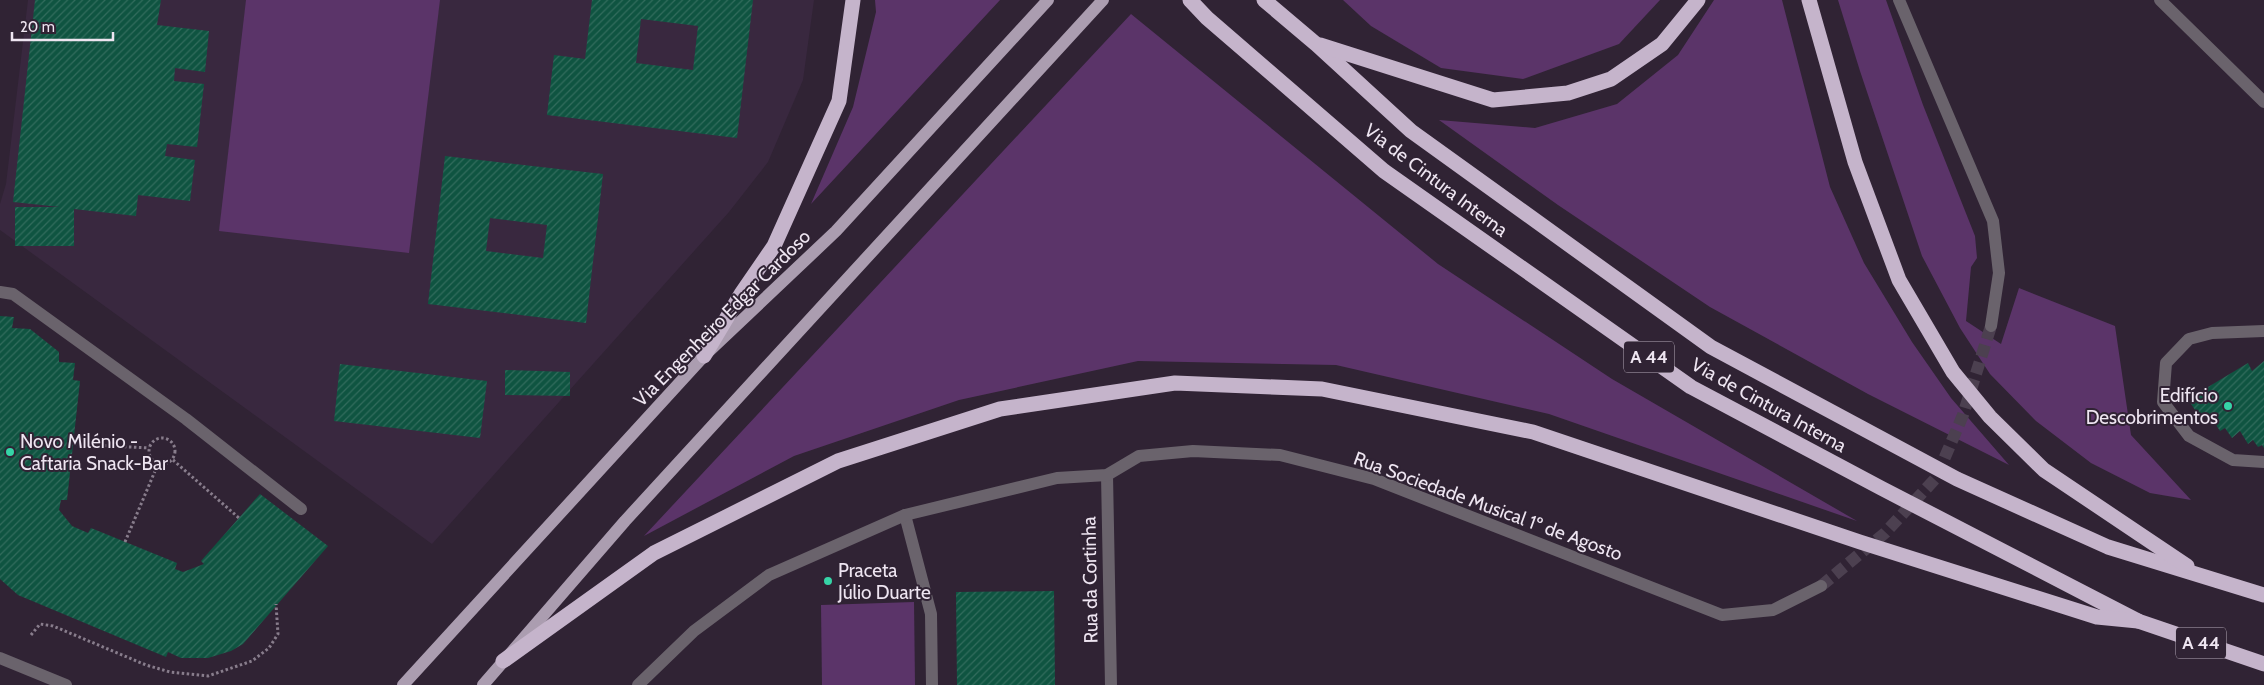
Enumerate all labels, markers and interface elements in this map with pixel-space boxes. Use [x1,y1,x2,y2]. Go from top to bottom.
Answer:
scale bar [12,10,114,42]
text: 20 m [20,18,55,36]
street label: Via de Cintura Interna [1360,119,1512,241]
street label: Via Engenheiro Edgar Cardoso [629,225,815,411]
road number: A 44 [1624,342,1674,372]
street label: Via de Cintura Interna [1687,353,1851,457]
place label: Edifício Descobrimentos [2086,384,2218,429]
marker: Edifício Descobrimentos [2222,400,2234,412]
place label: Novo Milénio - Caftaria Snack-Bar [20,430,168,475]
marker: Novo Milénio - Caftaria Snack-Bar [4,446,16,458]
street label: Rua Sociedade Musical 1º de Agosto [1350,447,1626,565]
street label: Rua da Cortinha [1077,516,1103,644]
place label: Praceta Júlio Duarte [837,559,931,604]
marker: Praceta Júlio Duarte [822,575,834,587]
road number: A 44 [2176,628,2226,658]

